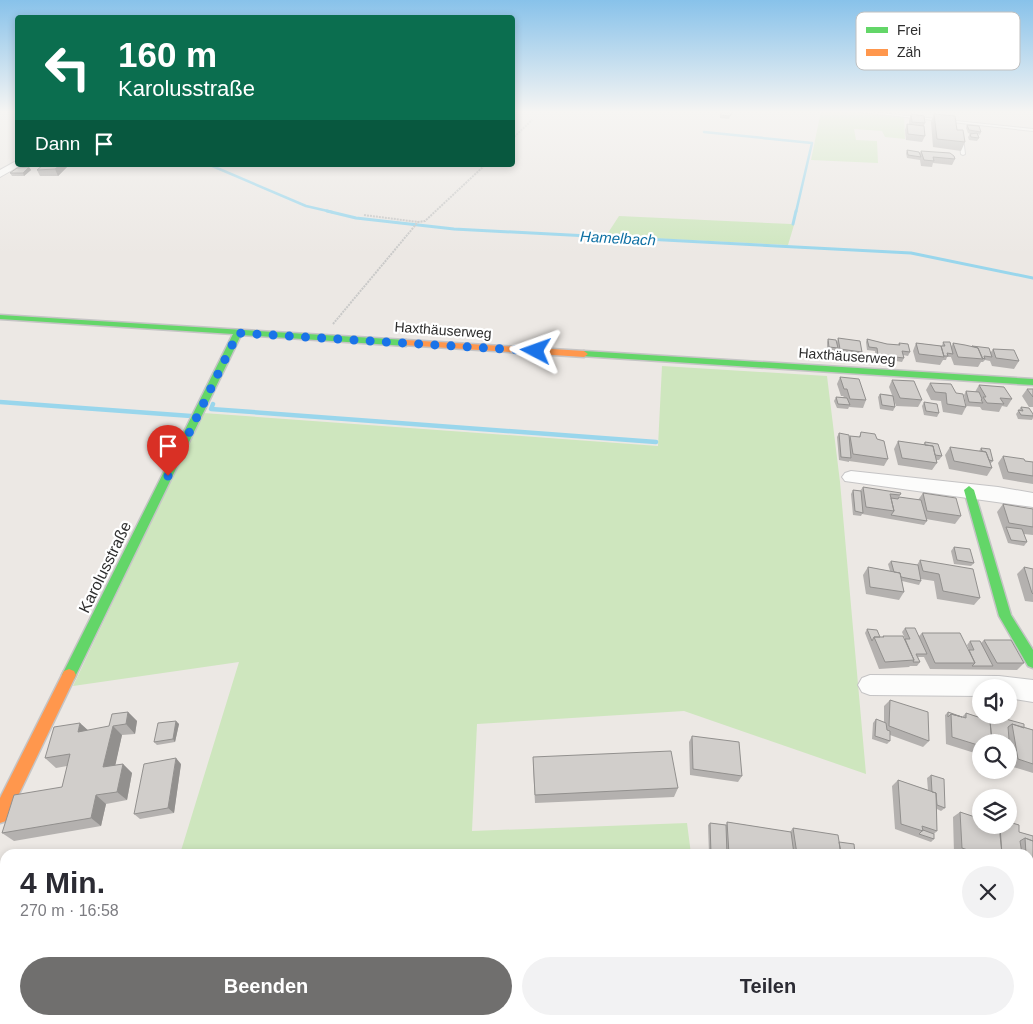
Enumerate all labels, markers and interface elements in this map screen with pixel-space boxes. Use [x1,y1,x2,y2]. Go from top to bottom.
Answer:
legend [856,12,1020,70]
text: Frei [897,22,921,38]
icon: left [35,35,100,100]
text: 160 m [118,35,217,74]
text: Zäh [897,44,921,60]
text: Karolusstraße [118,76,255,101]
icon: arrive [90,130,118,158]
text: Dann [35,133,80,154]
water label: Hamelbach [580,228,656,248]
street label: Haxthäuserweg [394,319,492,341]
position arrow [509,324,561,376]
street label: Haxthäuserweg [798,345,896,367]
pin [147,425,189,476]
icon: arrive [154,432,182,460]
street label: Karolusstraße [76,518,135,615]
map controls [972,679,1017,834]
button: sound [972,679,1017,724]
button: search [972,734,1017,779]
button: layers [972,789,1017,834]
text: 4 Min. [20,866,105,899]
button: close [962,866,1014,918]
text: 270 m · 16:58 [20,902,119,919]
button: Beenden [20,957,512,1015]
button: Teilen [522,957,1014,1015]

